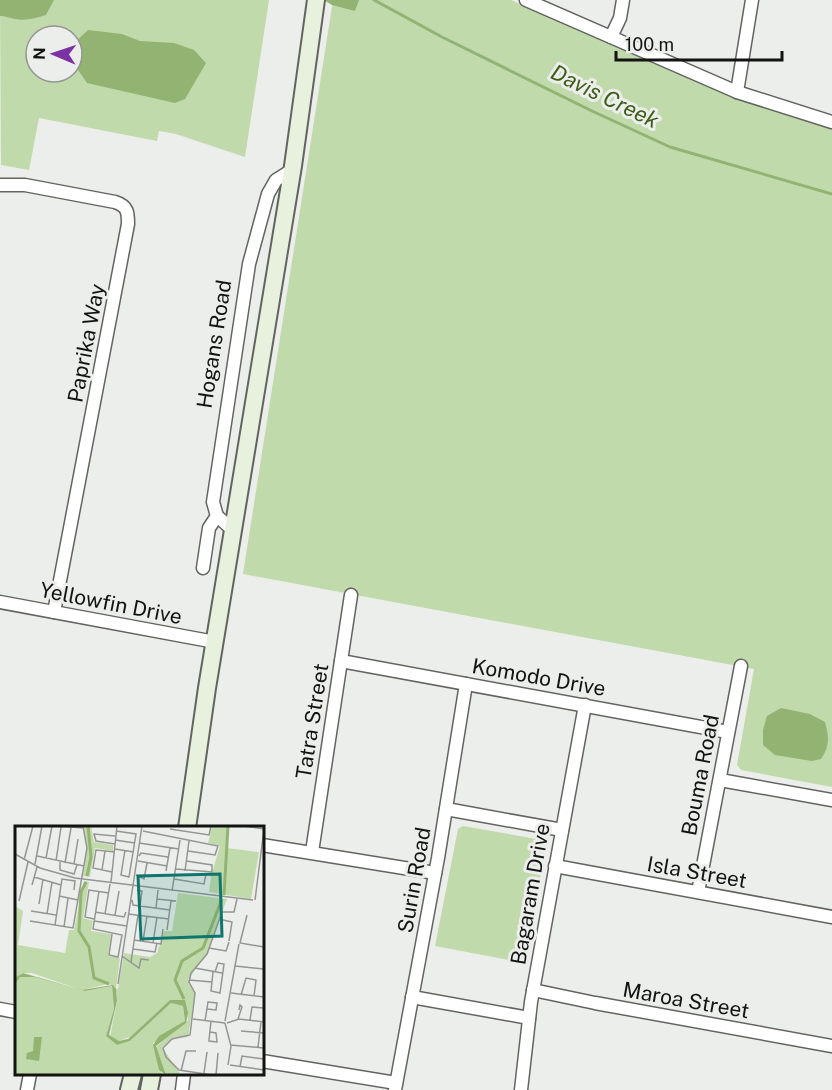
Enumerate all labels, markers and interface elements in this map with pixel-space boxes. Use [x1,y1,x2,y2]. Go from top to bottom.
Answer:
north arrow [24,24,84,84]
scale bar [616,24,782,62]
text: 100 m [625,34,674,55]
text: N [30,47,49,60]
water label: Davis Creek [547,59,663,133]
street label: Hogans Road [192,278,236,410]
street label: Paprika Way [62,282,110,404]
street label: Yellowfin Drive [38,577,184,629]
street label: Komodo Drive [470,653,608,701]
street label: Tatra Street [291,662,333,780]
street label: Bouma Road [676,712,724,838]
street label: Bagaram Drive [505,821,555,967]
street label: Surin Road [392,825,436,935]
inset map [15,826,264,1075]
street label: Isla Street [645,851,749,893]
street label: Maroa Street [621,977,751,1023]

